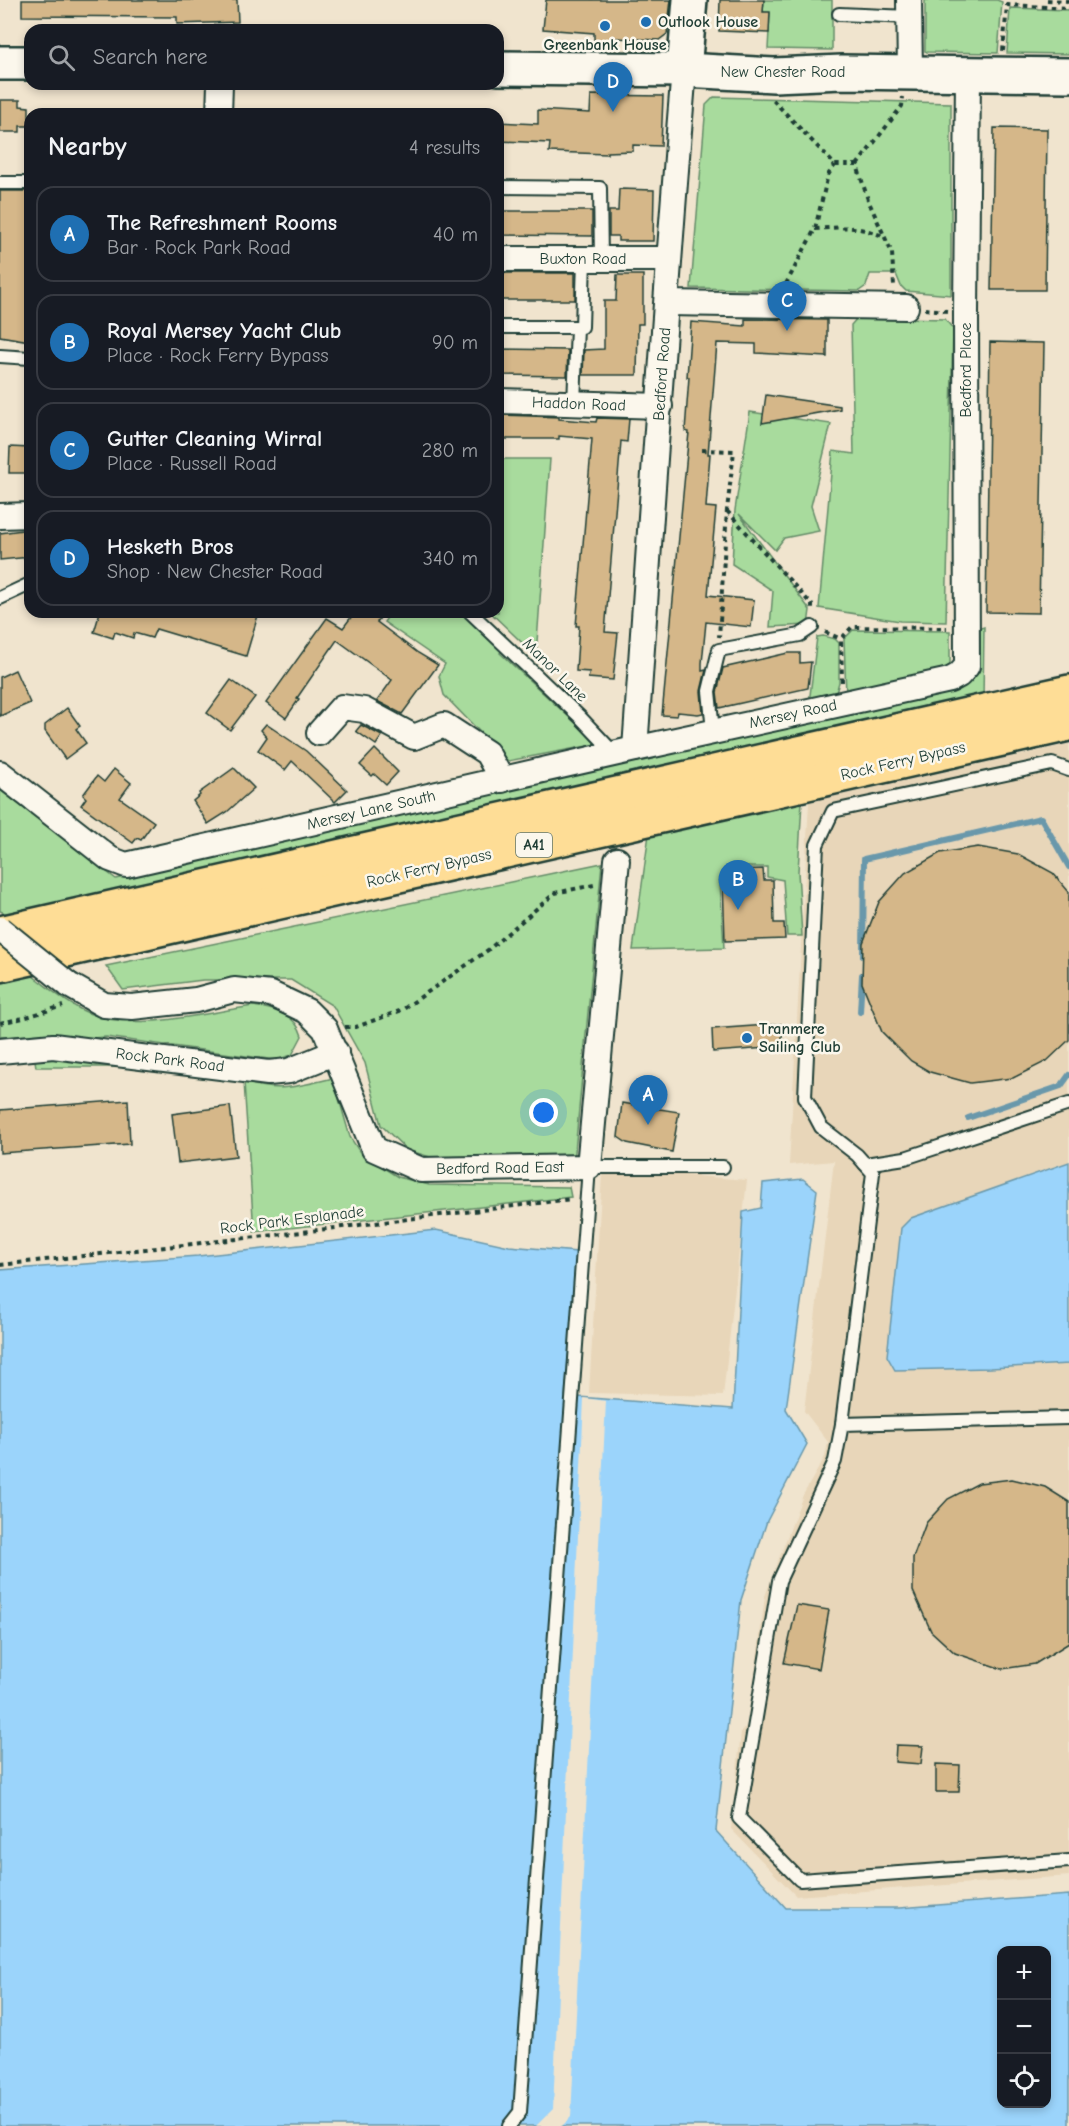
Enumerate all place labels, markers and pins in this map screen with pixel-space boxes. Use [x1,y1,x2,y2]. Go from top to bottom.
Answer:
place label: Outlook House [658,13,758,31]
marker: Outlook House [639,15,653,29]
marker: Greenbank House [598,19,612,33]
place label: Greenbank House [543,36,667,54]
pin: D [594,63,632,112]
pin: C [768,282,806,331]
pin: B [718,860,758,910]
place label: Tranmere Sailing Club [759,1020,841,1056]
marker: Tranmere Sailing Club [740,1031,754,1045]
pin: A [628,1076,668,1125]

